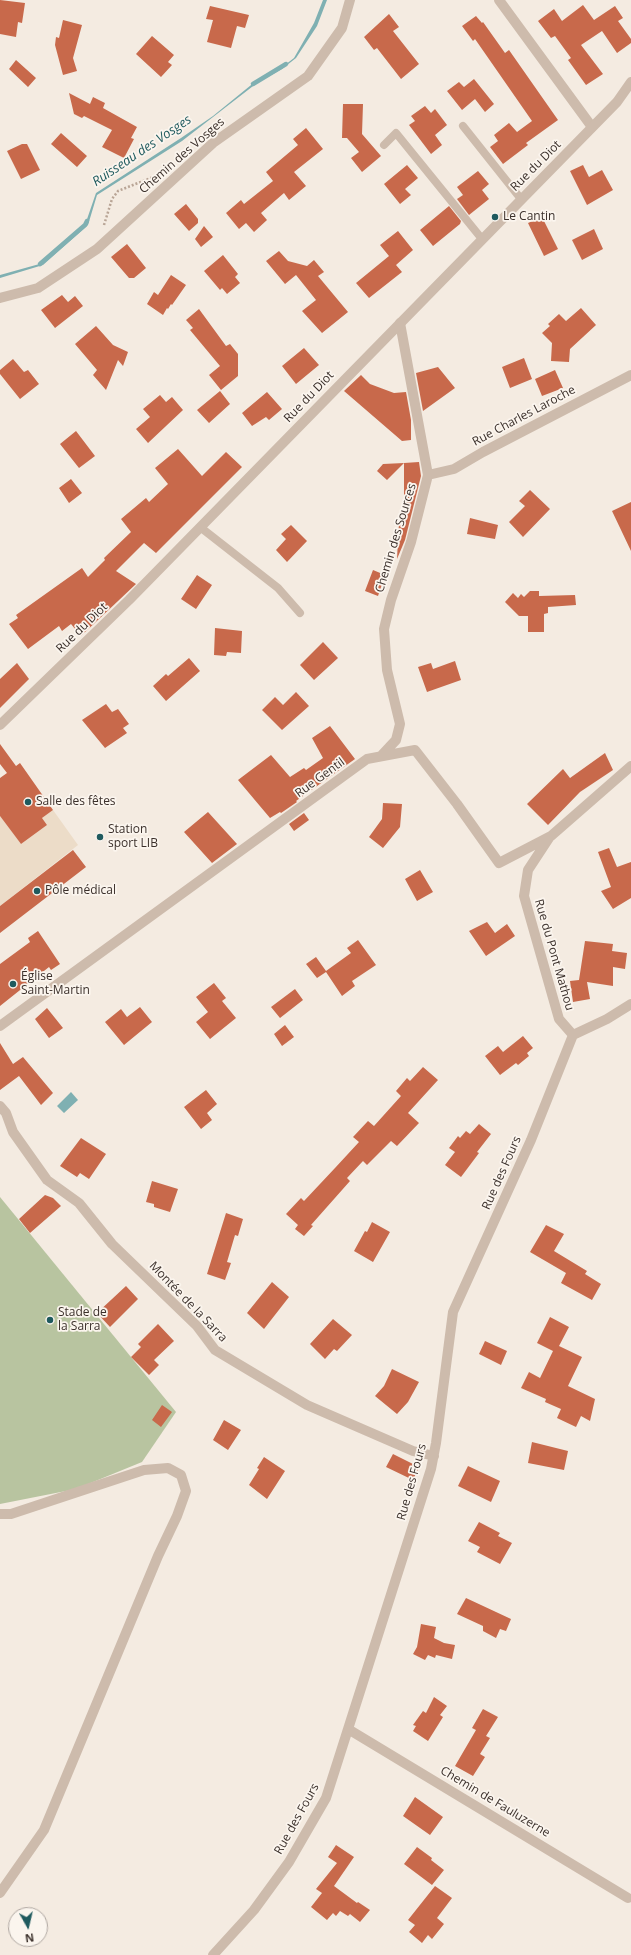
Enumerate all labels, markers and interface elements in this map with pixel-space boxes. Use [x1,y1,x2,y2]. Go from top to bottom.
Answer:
water label: Ruisseau des Vosges [90,112,194,190]
street label: Chemin des Vosges [136,115,228,197]
street label: Rue du Diot [508,138,564,194]
place label: Le Cantin [503,210,555,224]
marker: Le Cantin [490,212,500,222]
street label: Rue du Diot [281,368,337,426]
street label: Rue Charles Laroche [470,383,578,449]
street label: Chemin des Sources [373,482,419,594]
street label: Rue du Diot [53,600,111,656]
street label: Rue Gentil [292,755,348,801]
place label: Salle des fêtes [36,795,116,809]
marker: Salle des fêtes [23,797,33,807]
place label: Station sport LIB [108,823,158,851]
marker: Station sport LIB [95,832,105,842]
place label: Pôle médical [45,884,116,898]
marker: Pôle médical [32,886,42,896]
street label: Rue du Pont Mathou [531,898,577,1012]
place label: Église Saint-Martin [21,970,90,998]
marker: Église Saint-Martin [8,979,18,989]
street label: Rue des Fours [479,1134,525,1212]
street label: Montée de la Sarra [146,1259,230,1345]
place label: Stade de la Sarra [58,1306,107,1334]
marker: Stade de la Sarra [45,1315,55,1325]
street label: Rue des Fours [394,1442,430,1522]
street label: Chemin de Fauluzerne [438,1764,552,1840]
street label: Rue des Fours [272,1781,322,1857]
north arrow [8,1907,48,1947]
text: N [24,1930,35,1946]

